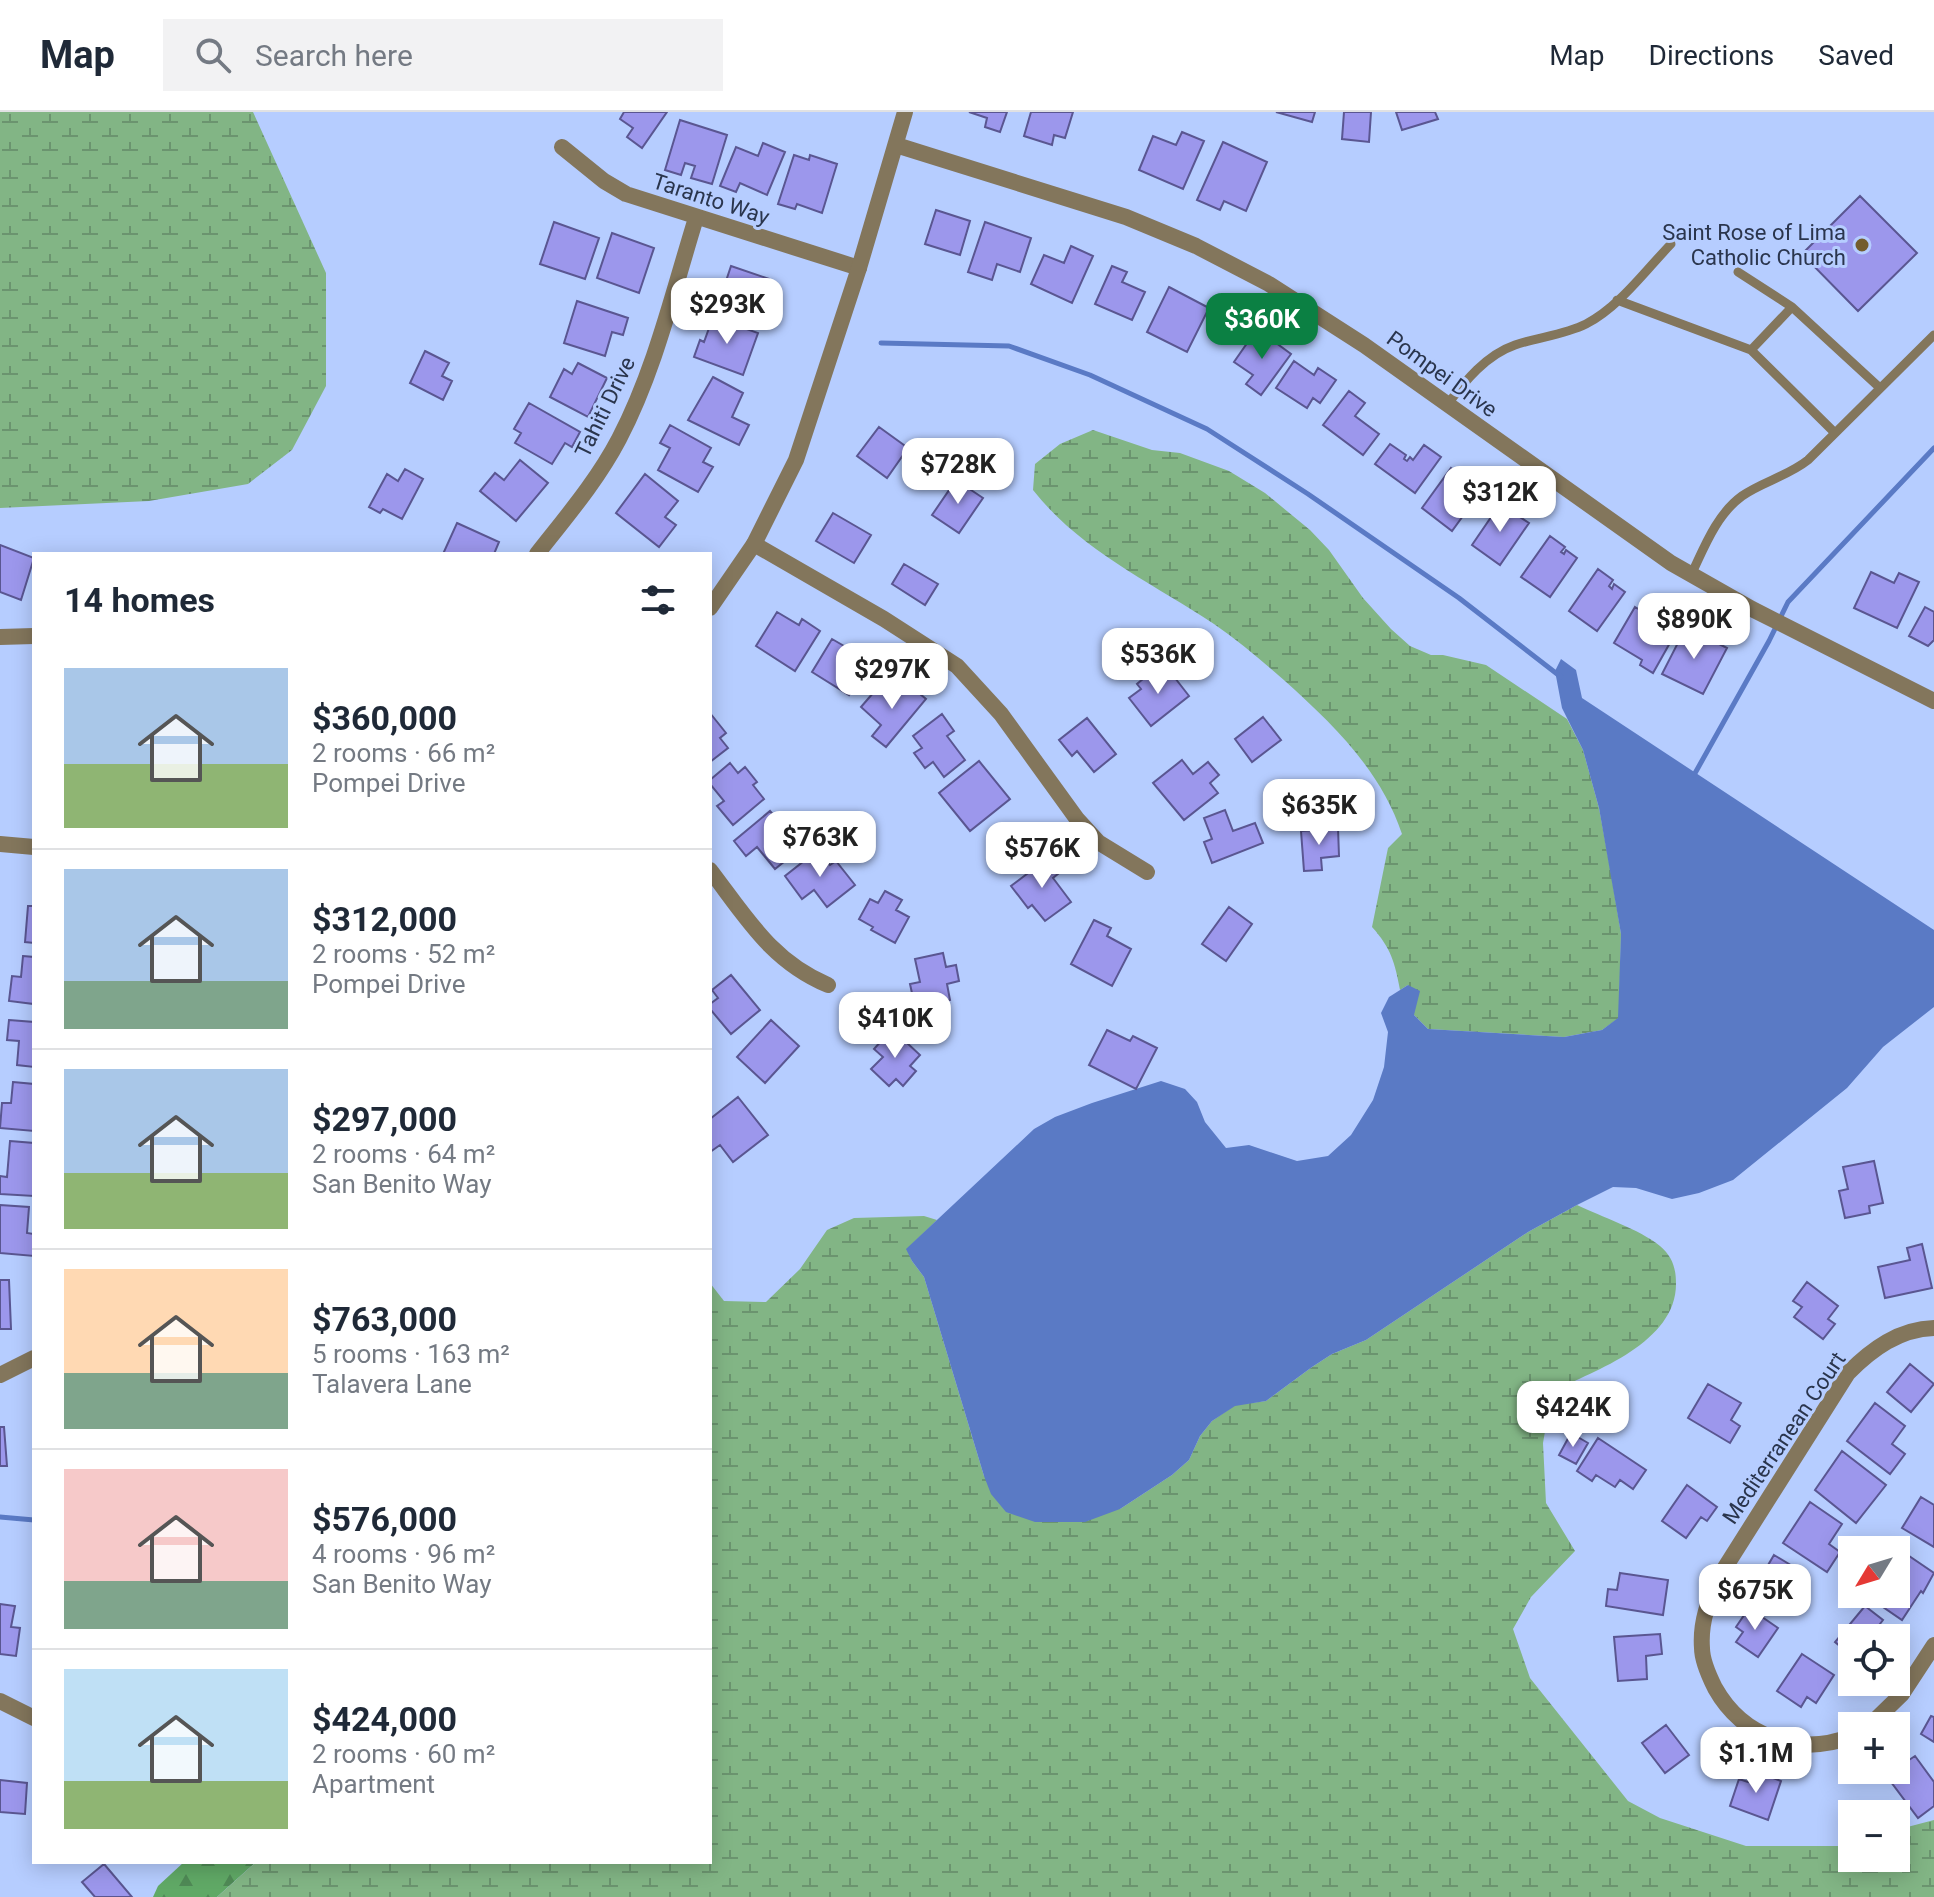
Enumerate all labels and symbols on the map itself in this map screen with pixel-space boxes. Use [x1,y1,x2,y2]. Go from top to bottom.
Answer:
street label: Taranto Way [649,168,773,230]
place label: Saint Rose of Lima Catholic Church [1662,220,1846,270]
marker: Saint Rose of Lima Catholic Church [1853,236,1871,254]
pin: $293K [671,278,783,346]
pin: $360K [1206,293,1318,361]
street label: Pompei Drive [1382,326,1502,422]
street label: Tahiti Drive [570,353,640,461]
pin: $728K [902,438,1014,506]
pin: $312K [1444,466,1556,534]
pin: $890K [1638,593,1750,661]
pin: $536K [1102,628,1214,696]
pin: $297K [836,643,948,711]
pin: $635K [1263,779,1375,847]
pin: $763K [764,811,876,879]
pin: $576K [986,822,1098,890]
pin: $410K [839,992,951,1060]
street label: Mediterranean Court [1717,1347,1851,1529]
pin: $424K [1517,1381,1629,1449]
north arrow [1838,1536,1910,1608]
pin: $675K [1699,1564,1811,1632]
pin: $1.1M [1700,1727,1812,1795]

